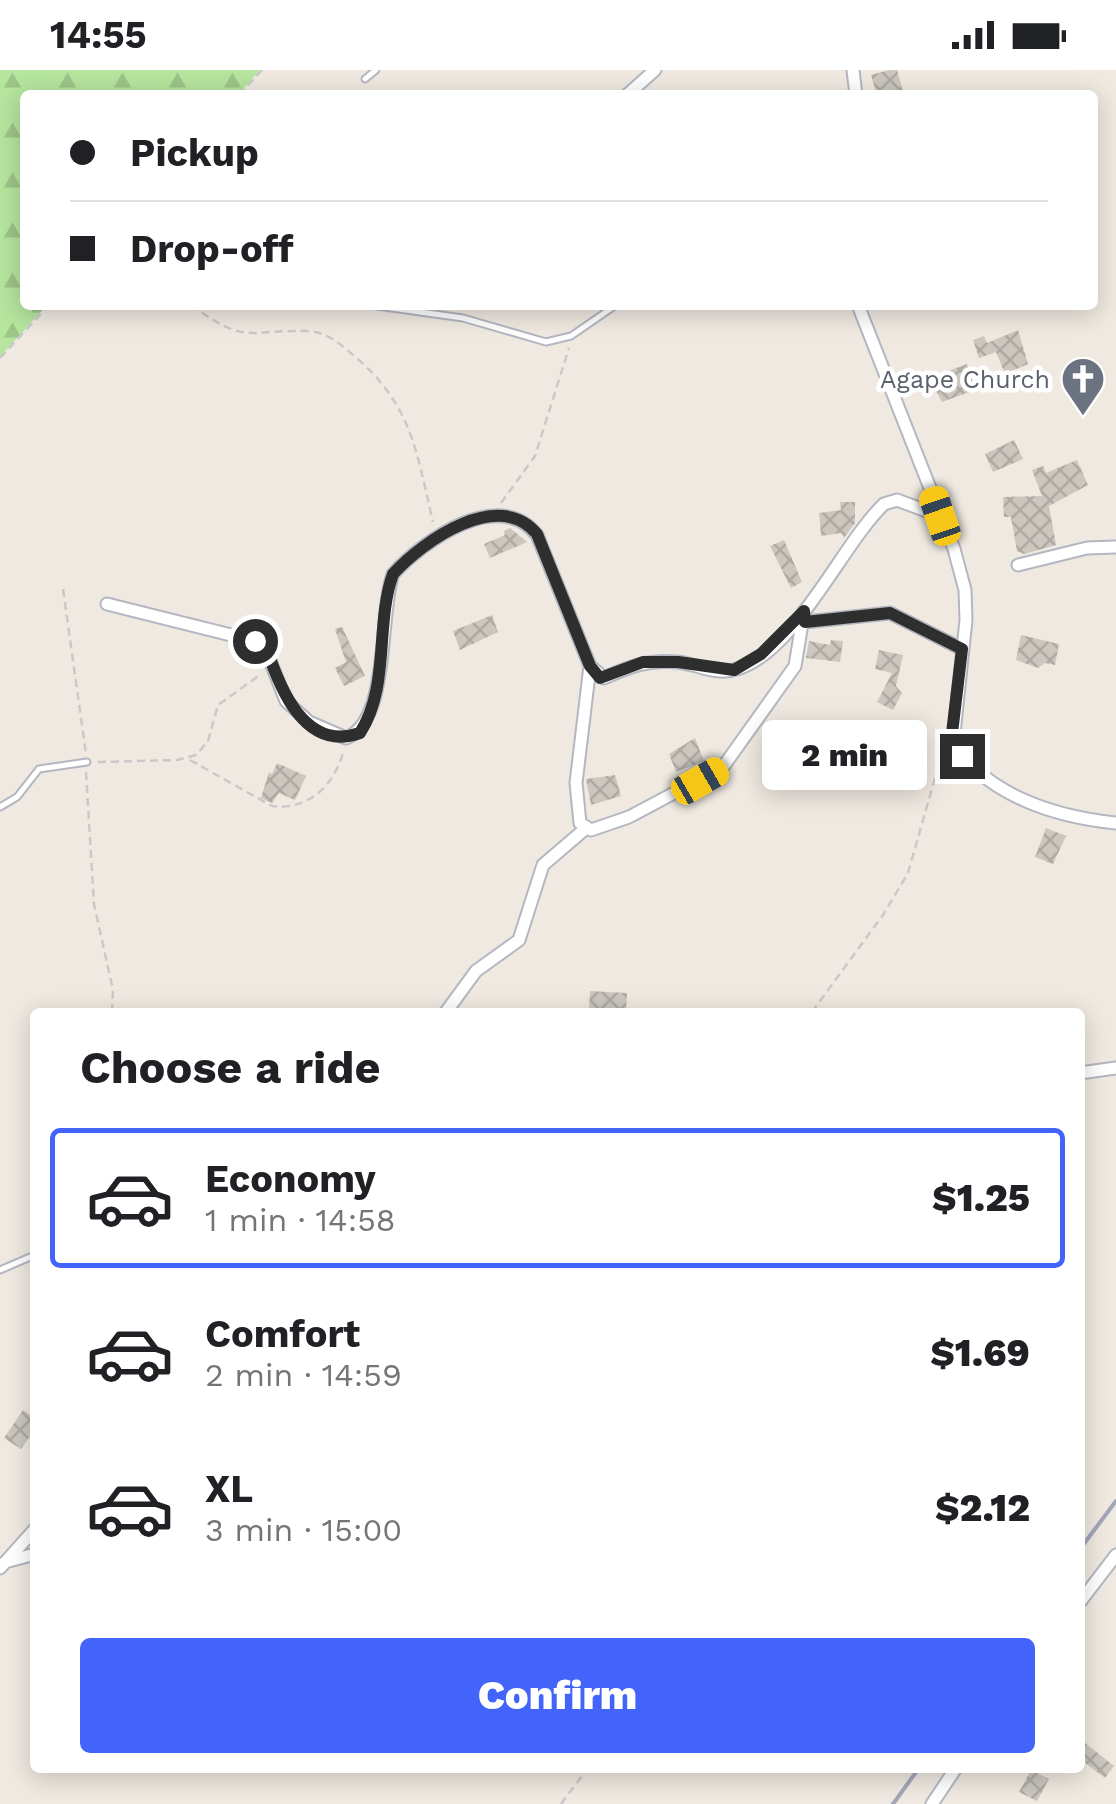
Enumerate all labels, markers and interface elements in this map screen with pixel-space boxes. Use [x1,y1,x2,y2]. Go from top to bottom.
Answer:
text: 14:55 [50,13,147,57]
text: Pickup [130,131,259,175]
text: Drop-off [130,227,294,271]
church icon: Agape Church [1060,356,1106,417]
place label: Agape Church [880,365,1050,394]
car [916,483,964,549]
route start [233,619,278,664]
callout: 2 min [762,721,927,791]
route end [940,734,985,779]
text: 2 min [801,736,888,774]
car [667,753,733,809]
text: Choose a ride [80,1041,380,1094]
icon: car [85,1153,175,1243]
text: Economy [205,1157,376,1201]
text: $1.25 [932,1176,1030,1220]
text: 1 min · 14:58 [205,1201,395,1239]
icon: car [85,1308,175,1398]
text: Comfort [205,1312,360,1356]
text: $1.69 [930,1331,1030,1375]
text: 2 min · 14:59 [205,1356,402,1394]
icon: car [85,1463,175,1553]
text: XL [205,1467,253,1511]
text: $2.12 [935,1486,1030,1530]
text: 3 min · 15:00 [205,1511,402,1549]
button: Confirm [80,1638,1035,1753]

